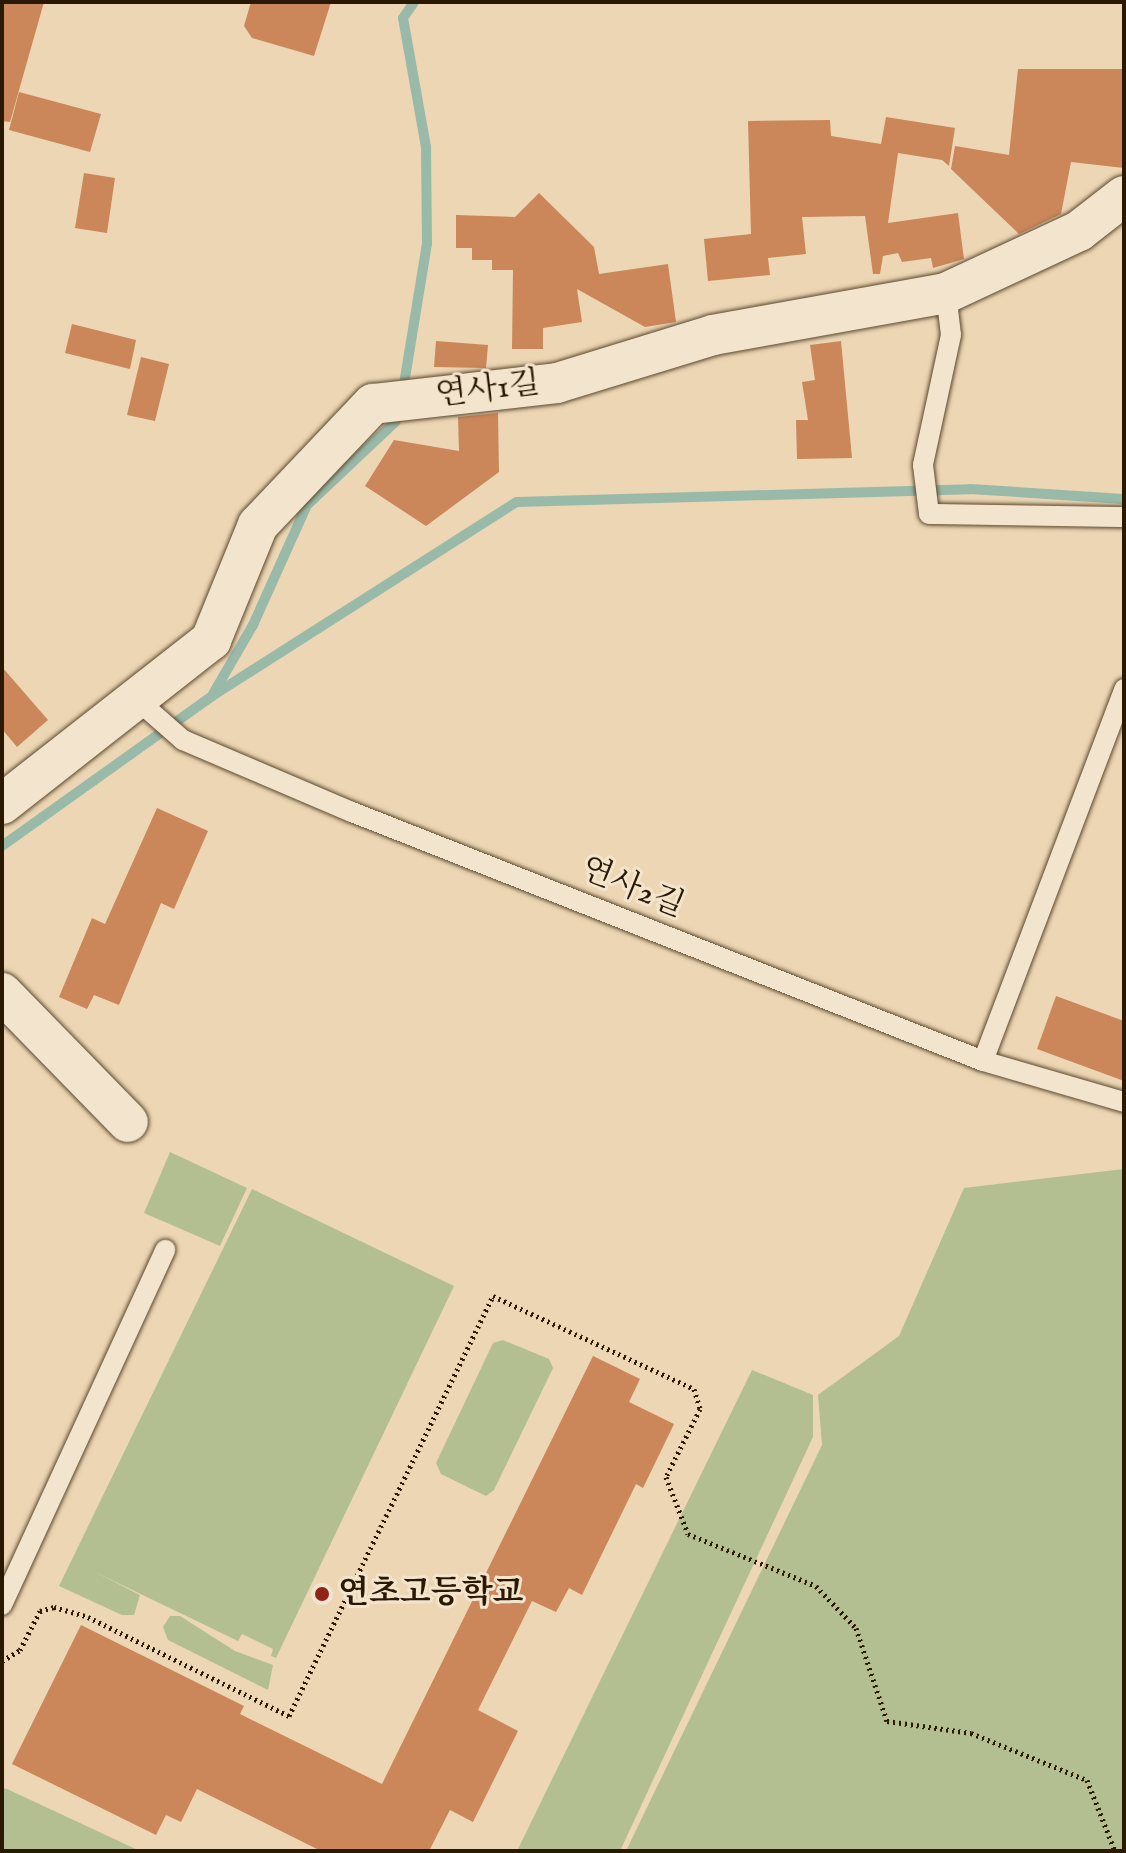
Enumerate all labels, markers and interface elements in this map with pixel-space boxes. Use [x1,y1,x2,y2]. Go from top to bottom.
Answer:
street label: 연사1길 [434,366,542,416]
street label: 연사2길 [575,851,689,927]
place label: 연초고등학교 [338,1575,523,1613]
marker: 연초고등학교 [313,1585,331,1603]

